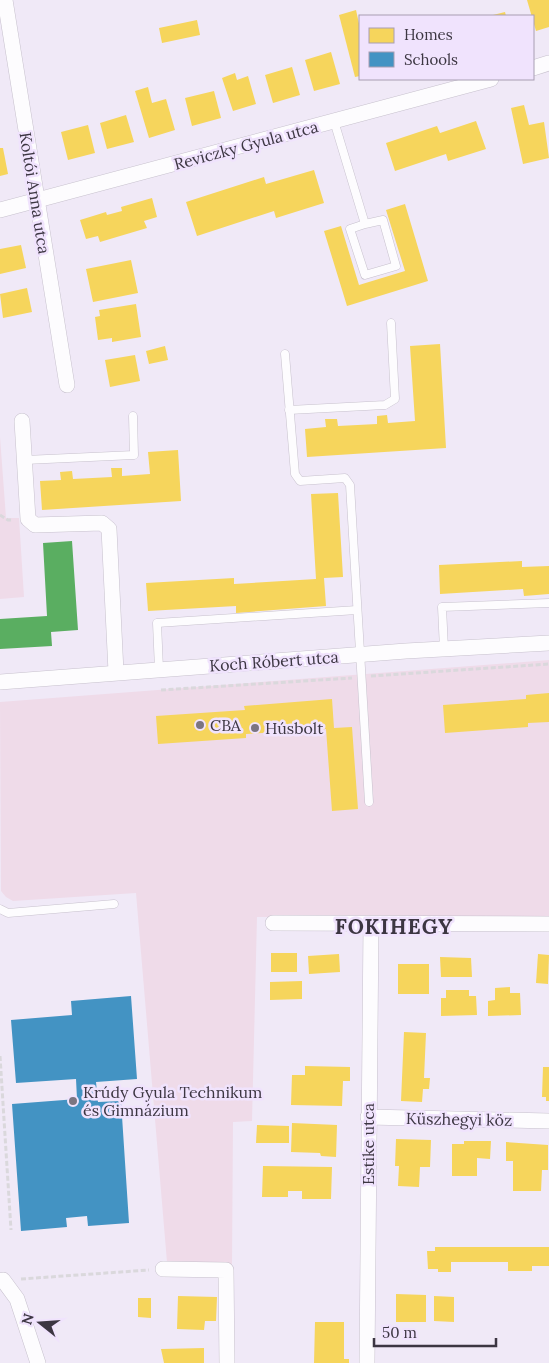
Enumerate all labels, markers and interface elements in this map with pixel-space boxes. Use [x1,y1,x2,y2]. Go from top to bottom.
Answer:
legend [359,15,534,80]
text: Homes [404,25,453,44]
text: Schools [404,50,458,69]
street label: Reviczky Gyula utca [172,116,320,174]
street label: Koltói Anna utca [15,131,55,255]
street label: Koch Róbert utca [209,647,339,675]
place label: CBA [210,715,242,735]
place label: Húsbolt [265,718,324,738]
marker: CBA [194,719,206,731]
marker: Húsbolt [249,722,261,734]
district label: FOKIHEGY [335,913,453,940]
place label: Krúdy Gyula Technikum és Gimnázium [83,1082,262,1120]
marker: Krúdy Gyula Technikum és Gimnázium [67,1095,79,1107]
street label: Estike utca [358,1103,378,1185]
street label: Küszhegyi köz [406,1108,512,1130]
north arrow [15,1298,65,1348]
text: N [17,1311,38,1327]
scale bar [374,1316,496,1348]
text: 50 m [382,1323,417,1342]

